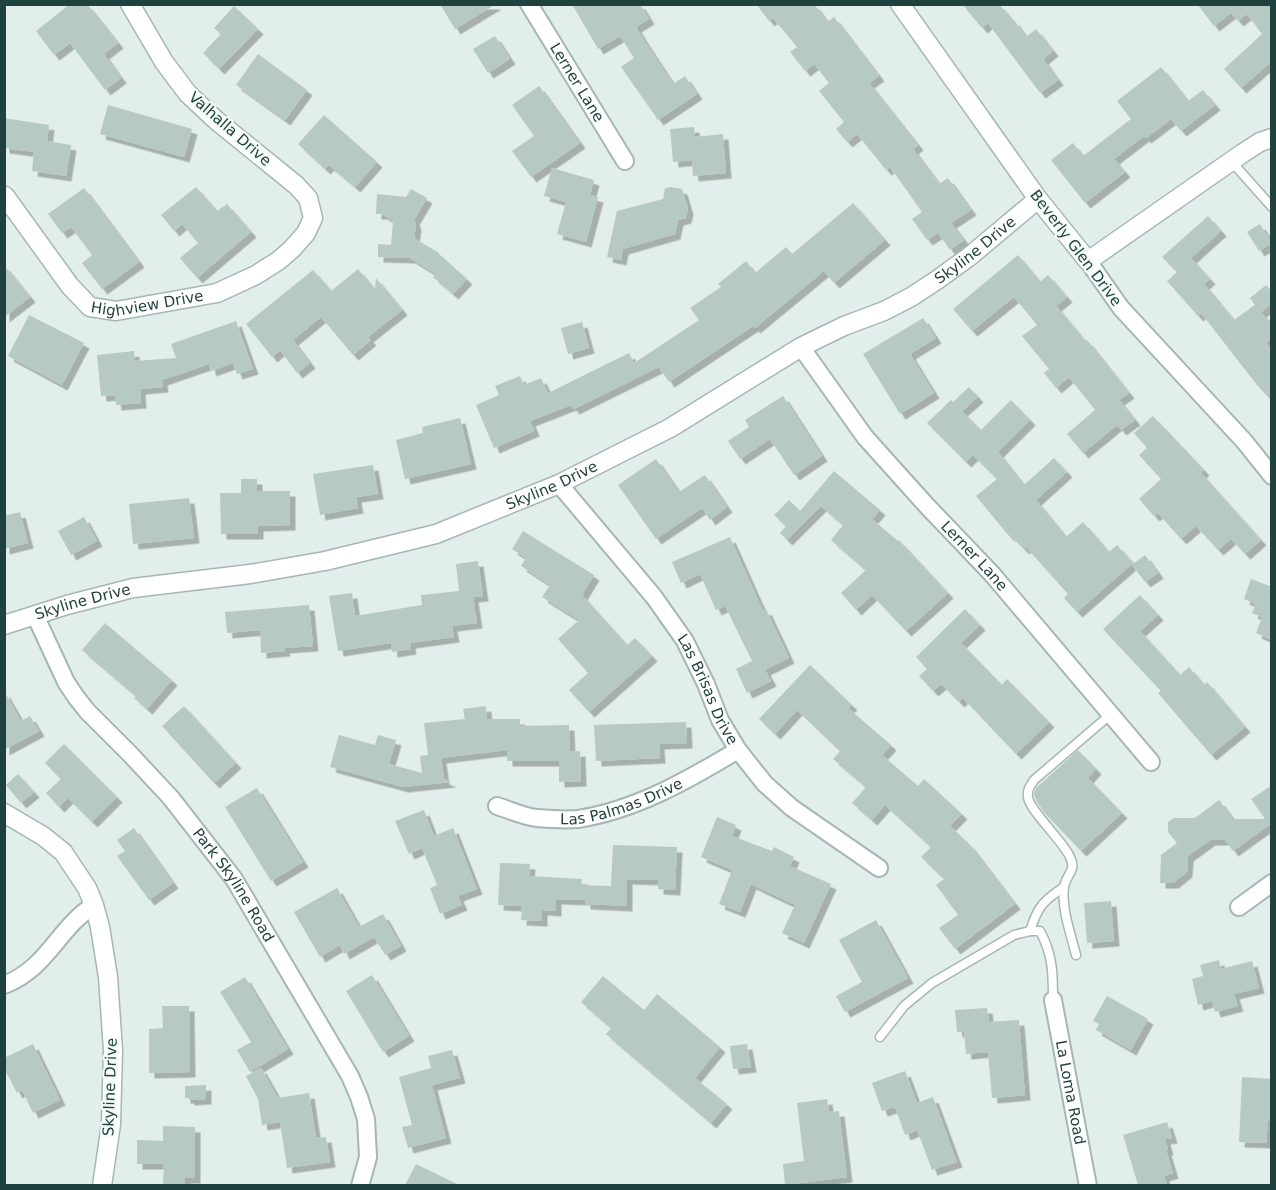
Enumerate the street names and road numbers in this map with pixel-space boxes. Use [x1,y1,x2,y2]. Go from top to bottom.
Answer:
street label: Lerner Lane [546,40,608,125]
street label: Valhalla Drive [185,88,275,170]
street label: Beverly Glen Drive [1026,186,1126,310]
street label: Skyline Drive [931,213,1019,288]
street label: Highview Drive [90,287,205,320]
street label: Skyline Drive [503,457,601,514]
street label: Lerner Lane [937,517,1011,595]
street label: Skyline Drive [32,580,132,624]
street label: Las Brisas Drive [674,630,742,748]
street label: Las Palmas Drive [560,774,686,828]
street label: Park Skyline Road [189,825,278,945]
street label: Skyline Drive [99,1038,121,1136]
street label: La Loma Road [1052,1039,1089,1146]

